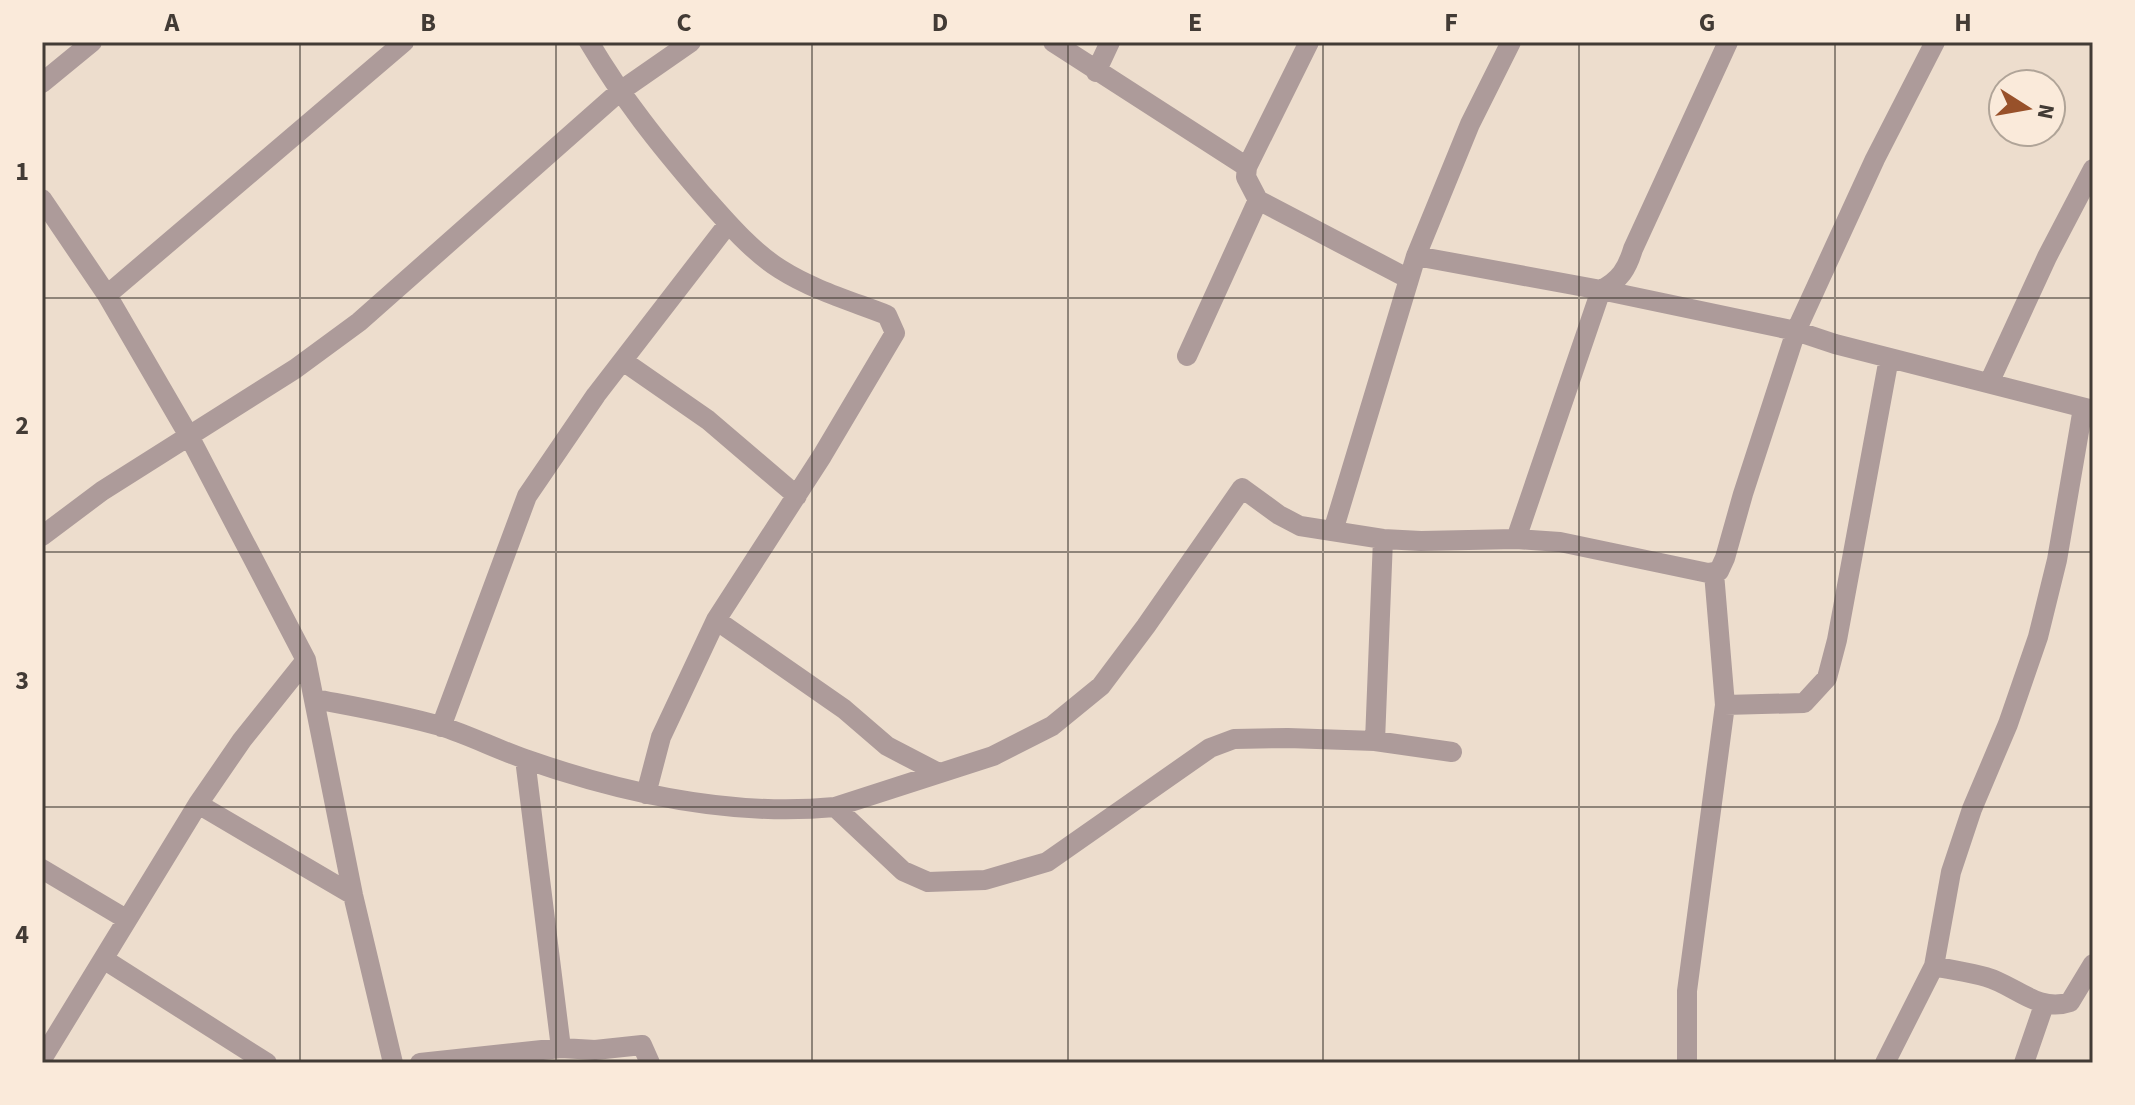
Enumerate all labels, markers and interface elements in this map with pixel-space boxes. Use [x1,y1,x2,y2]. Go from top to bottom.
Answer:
text: A [164,4,181,41]
text: B [420,4,436,41]
text: C [676,4,692,41]
text: D [932,4,948,41]
text: E [1188,4,1202,41]
text: F [1444,4,1458,41]
text: G [1699,4,1715,41]
text: H [1954,4,1972,41]
north arrow [1987,68,2067,148]
text: N [2029,101,2063,122]
text: 1 [15,153,29,190]
text: 2 [15,407,29,444]
text: 3 [15,662,29,699]
text: 4 [15,916,29,953]

